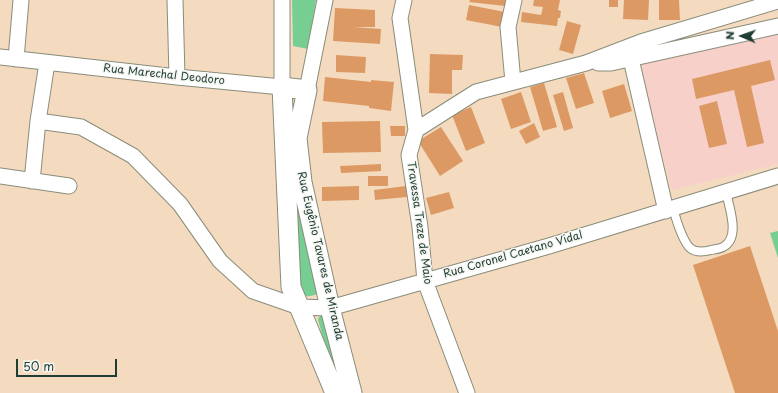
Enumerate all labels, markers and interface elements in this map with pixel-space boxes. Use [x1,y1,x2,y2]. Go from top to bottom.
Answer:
north arrow [722,16,762,56]
text: N [721,31,738,40]
street label: Rua Marechal Deodoro [102,62,226,88]
street label: Travessa Treze de Maio [404,161,434,285]
street label: Rua Eugênio Tavares de Miranda [294,170,346,342]
street label: Rua Coronel Caetano Vidal [442,229,584,281]
scale bar [18,351,119,377]
text: 50 m [23,357,54,375]

